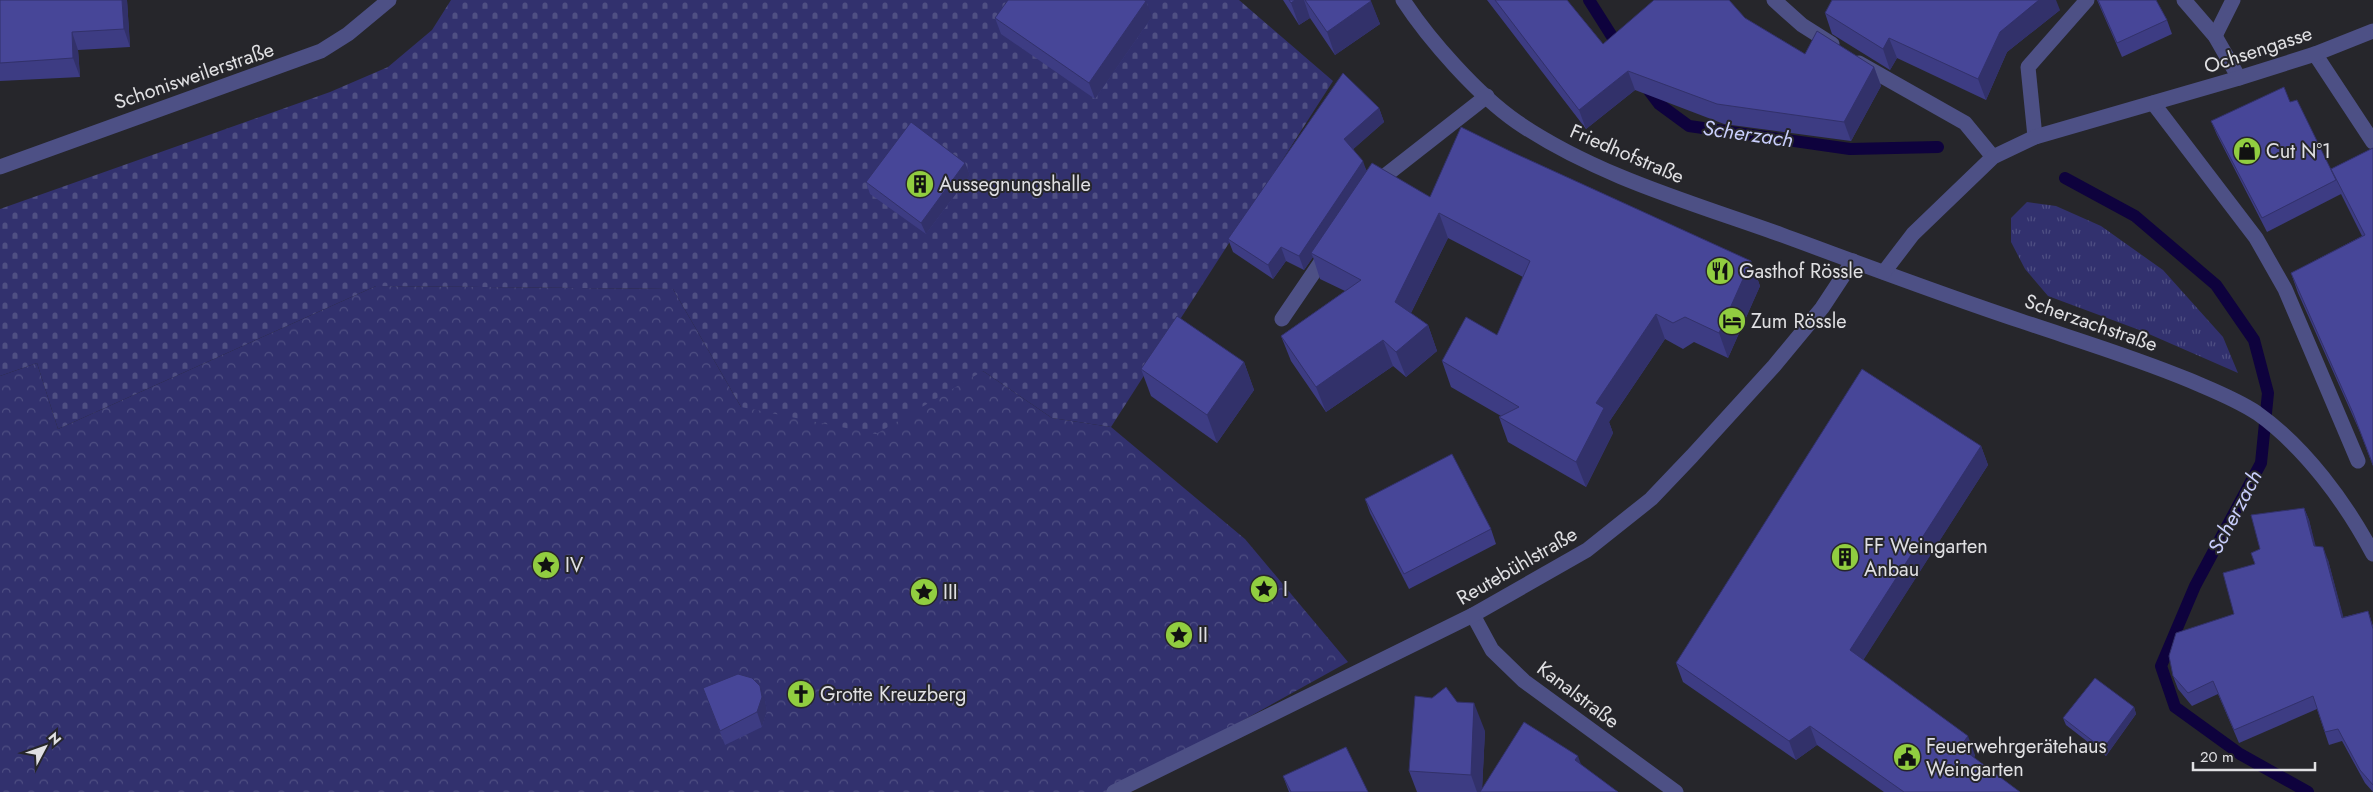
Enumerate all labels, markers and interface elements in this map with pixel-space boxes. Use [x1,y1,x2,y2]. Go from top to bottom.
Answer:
street label: Ochsengasse [2200,19,2316,81]
street label: Schonisweilerstraße [110,35,278,117]
water label: Scherzach [1701,113,1795,155]
street label: Friedhofstraße [1565,117,1689,191]
shop icon: Cut N°1 [2232,136,2262,166]
place label: Cut N°1 [2266,137,2331,166]
building icon: Aussegnungshalle [905,169,935,199]
place label: Aussegnungshalle [939,170,1091,199]
restaurant icon: Gasthof Rössle [1705,256,1735,286]
place label: Gasthof Rössle [1739,257,1863,286]
street label: Scherzachstraße [2021,287,2161,359]
hotel icon: Zum Rössle [1717,306,1747,336]
place label: Zum Rössle [1751,307,1847,336]
water label: Scherzach [2200,465,2270,559]
street label: Reutebühlstraße [1451,520,1583,612]
place label: FF Weingarten Anbau [1864,532,1988,584]
building icon: FF Weingarten Anbau [1830,542,1860,572]
place icon: IV [531,550,561,580]
place label: IV [565,551,584,580]
place icon: I [1249,574,1279,604]
place label: I [1283,575,1288,604]
place icon: III [909,577,939,607]
place label: III [943,578,958,607]
place icon: II [1164,620,1194,650]
place label: II [1198,621,1208,650]
street label: Kanalstraße [1531,654,1625,736]
church icon: Grotte Kreuzberg [786,679,816,709]
place label: Grotte Kreuzberg [820,680,966,709]
north arrow [20,722,70,772]
text: N [44,728,66,749]
place label: Feuerwehrgerätehaus Weingarten [1926,732,2107,784]
scale bar [2193,740,2316,772]
public building icon: Feuerwehrgerätehaus Weingarten [1892,742,1922,772]
text: 20 m [2200,746,2234,768]

